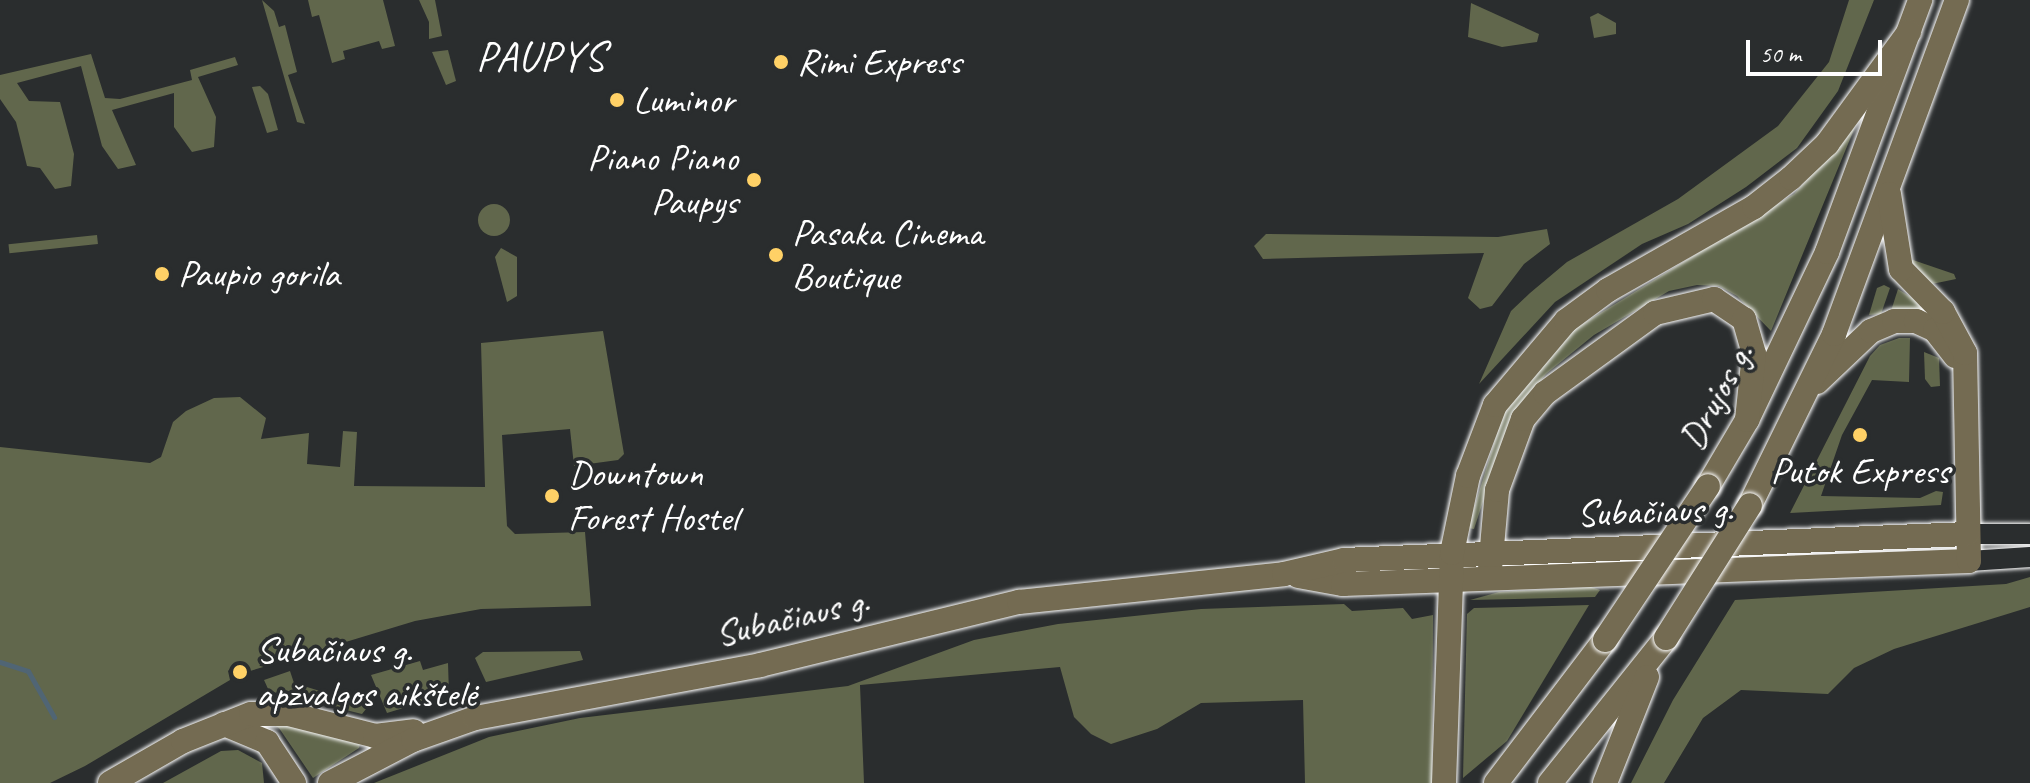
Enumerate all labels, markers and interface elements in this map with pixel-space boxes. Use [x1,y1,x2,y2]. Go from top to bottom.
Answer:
scale bar [1750,24,1886,74]
district label: PAUPYS [476,32,606,82]
place label: Rimi Express [797,39,962,85]
text: 50 m [1760,39,1801,69]
marker: Rimi Express [772,53,790,71]
place label: Luminor [633,77,734,123]
marker: Luminor [608,91,626,109]
place label: Piano Piano Paupys [587,135,738,224]
marker: Piano Piano Paupys [745,171,763,189]
place label: Pasaka Cinema Boutique [792,210,985,300]
marker: Pasaka Cinema Boutique [767,246,785,264]
place label: Paupio gorila [178,251,339,297]
marker: Paupio gorila [153,265,171,283]
street label: Drujos g. [1668,335,1764,457]
marker: Putok Express [1851,426,1869,444]
place label: Putok Express [1770,448,1950,494]
place label: Downtown Forest Hostel [568,451,738,540]
street label: Subačiaus g. [1576,485,1734,537]
marker: Downtown Forest Hostel [543,487,561,505]
street label: Subačiaus g. [711,577,873,657]
place label: Subačiaus g. apžvalgos aikštelė [256,627,477,716]
marker: Subačiaus g. apžvalgos aikštelė [231,663,249,681]

